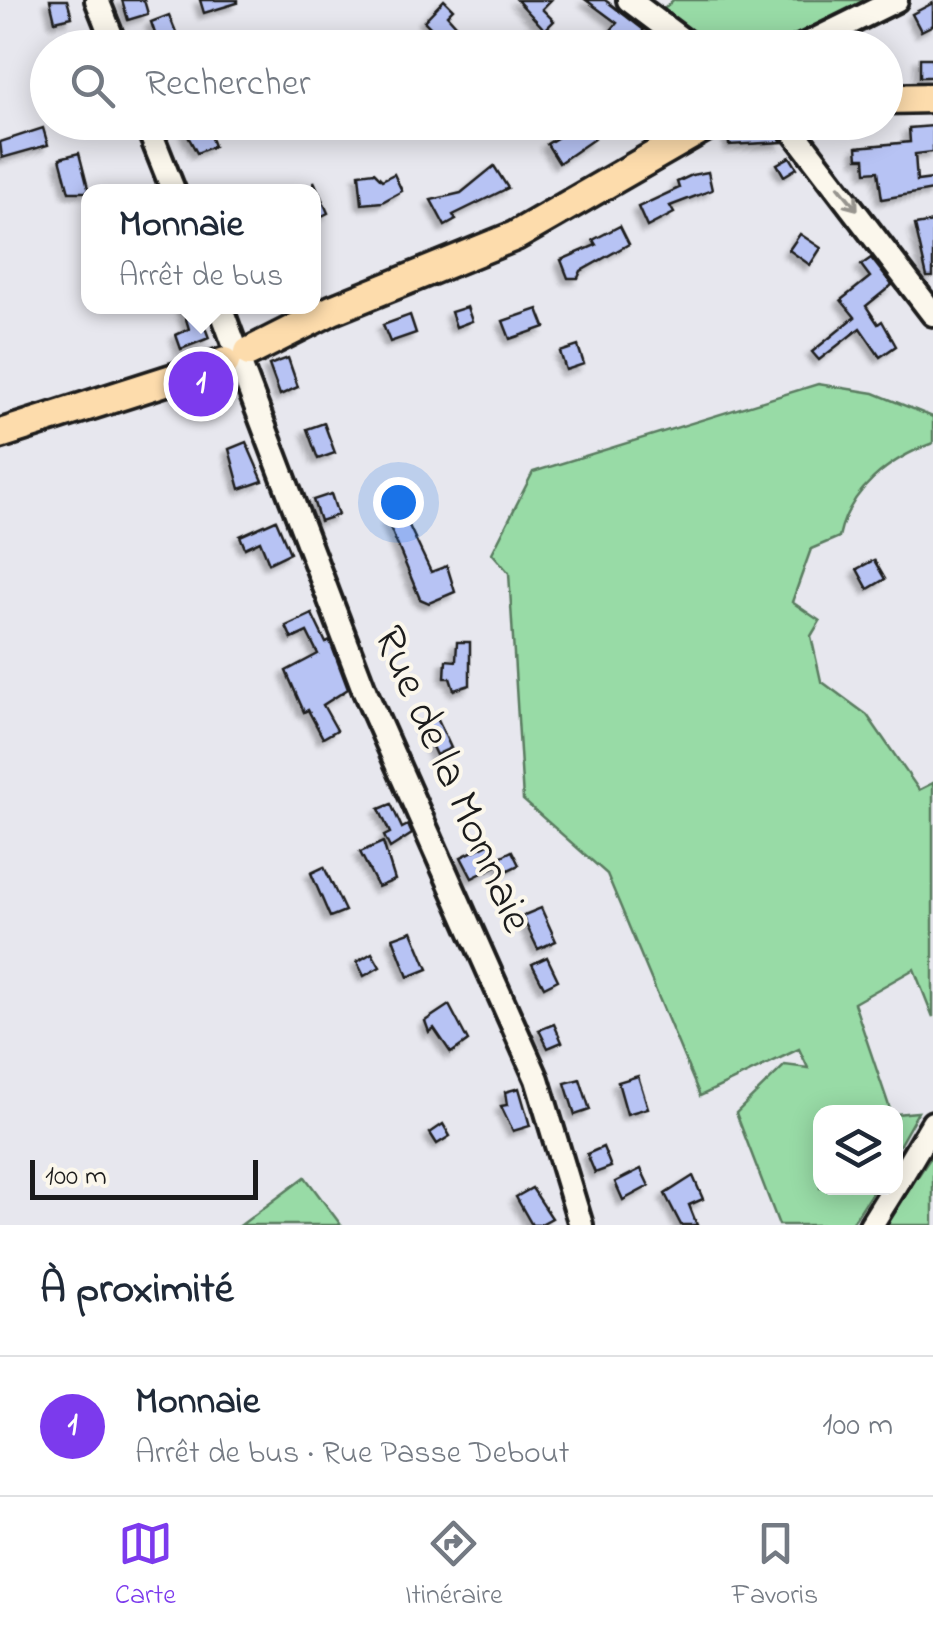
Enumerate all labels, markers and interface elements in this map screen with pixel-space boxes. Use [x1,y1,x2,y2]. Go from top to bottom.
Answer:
search box [30,30,903,140]
text: Rechercher [145,57,311,113]
icon: search [65,58,120,113]
popup [81,184,321,314]
one-way arrow [837,185,859,211]
text: Monnaie [119,198,244,254]
text: Arrêt de bus [119,254,283,301]
pin: 1 [168,346,234,422]
your location [373,477,424,528]
street label: Rue de la Monnaie [354,616,548,945]
map controls [813,1105,903,1195]
button: layers [813,1105,903,1195]
scale bar [30,1155,258,1200]
text: 100 m [45,1157,107,1198]
text: À proximité [40,1260,234,1321]
text: Monnaie [135,1375,260,1431]
text: 1 [67,1403,78,1450]
text: 100 m [822,1403,893,1450]
text: Arrêt de bus · Rue Passe Debout [135,1431,570,1478]
tab: Carte [115,1516,176,1617]
tab: Itinéraire [405,1516,502,1617]
tab: Favoris [732,1516,818,1617]

